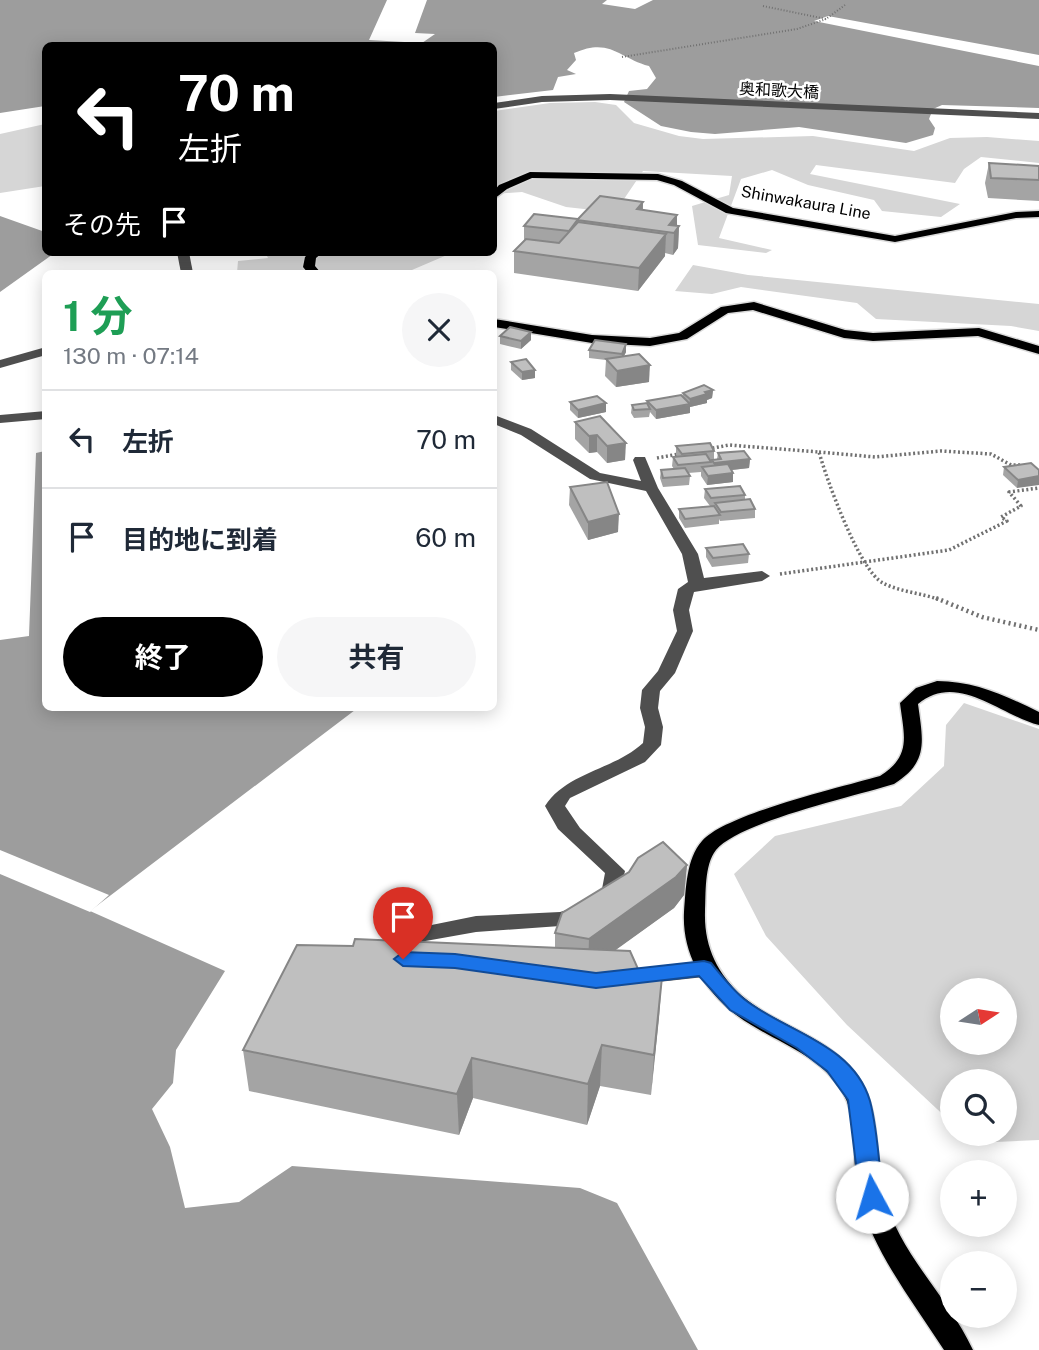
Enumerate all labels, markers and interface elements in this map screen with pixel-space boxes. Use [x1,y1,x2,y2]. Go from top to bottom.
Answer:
text: 70 m [178,64,295,122]
icon: left [63,70,154,161]
street label: 奥和歌大橋 [739,79,819,102]
text: 左折 [178,130,242,167]
street label: Shinwakaura Line [740,182,872,223]
icon: arrive [155,203,193,241]
text: その先 [63,209,141,240]
text: 1 分 [63,291,132,340]
button: close [402,293,476,367]
text: 130 m · 07:14 [63,342,199,369]
icon: left [63,420,101,458]
text: 70 m [416,424,476,455]
text: 左折 [122,426,174,457]
icon: arrive [63,518,101,556]
text: 60 m [415,522,476,553]
text: 目的地に到着 [122,524,278,555]
button: 終了 [63,617,263,697]
button: 共有 [277,617,476,697]
pin [373,887,433,959]
icon: arrive [384,898,422,936]
north arrow [940,978,1017,1055]
map controls [940,978,1017,1328]
button: search [940,1069,1017,1146]
position arrow [835,1160,909,1234]
button: + [940,1160,1017,1237]
button: − [940,1251,1017,1328]

